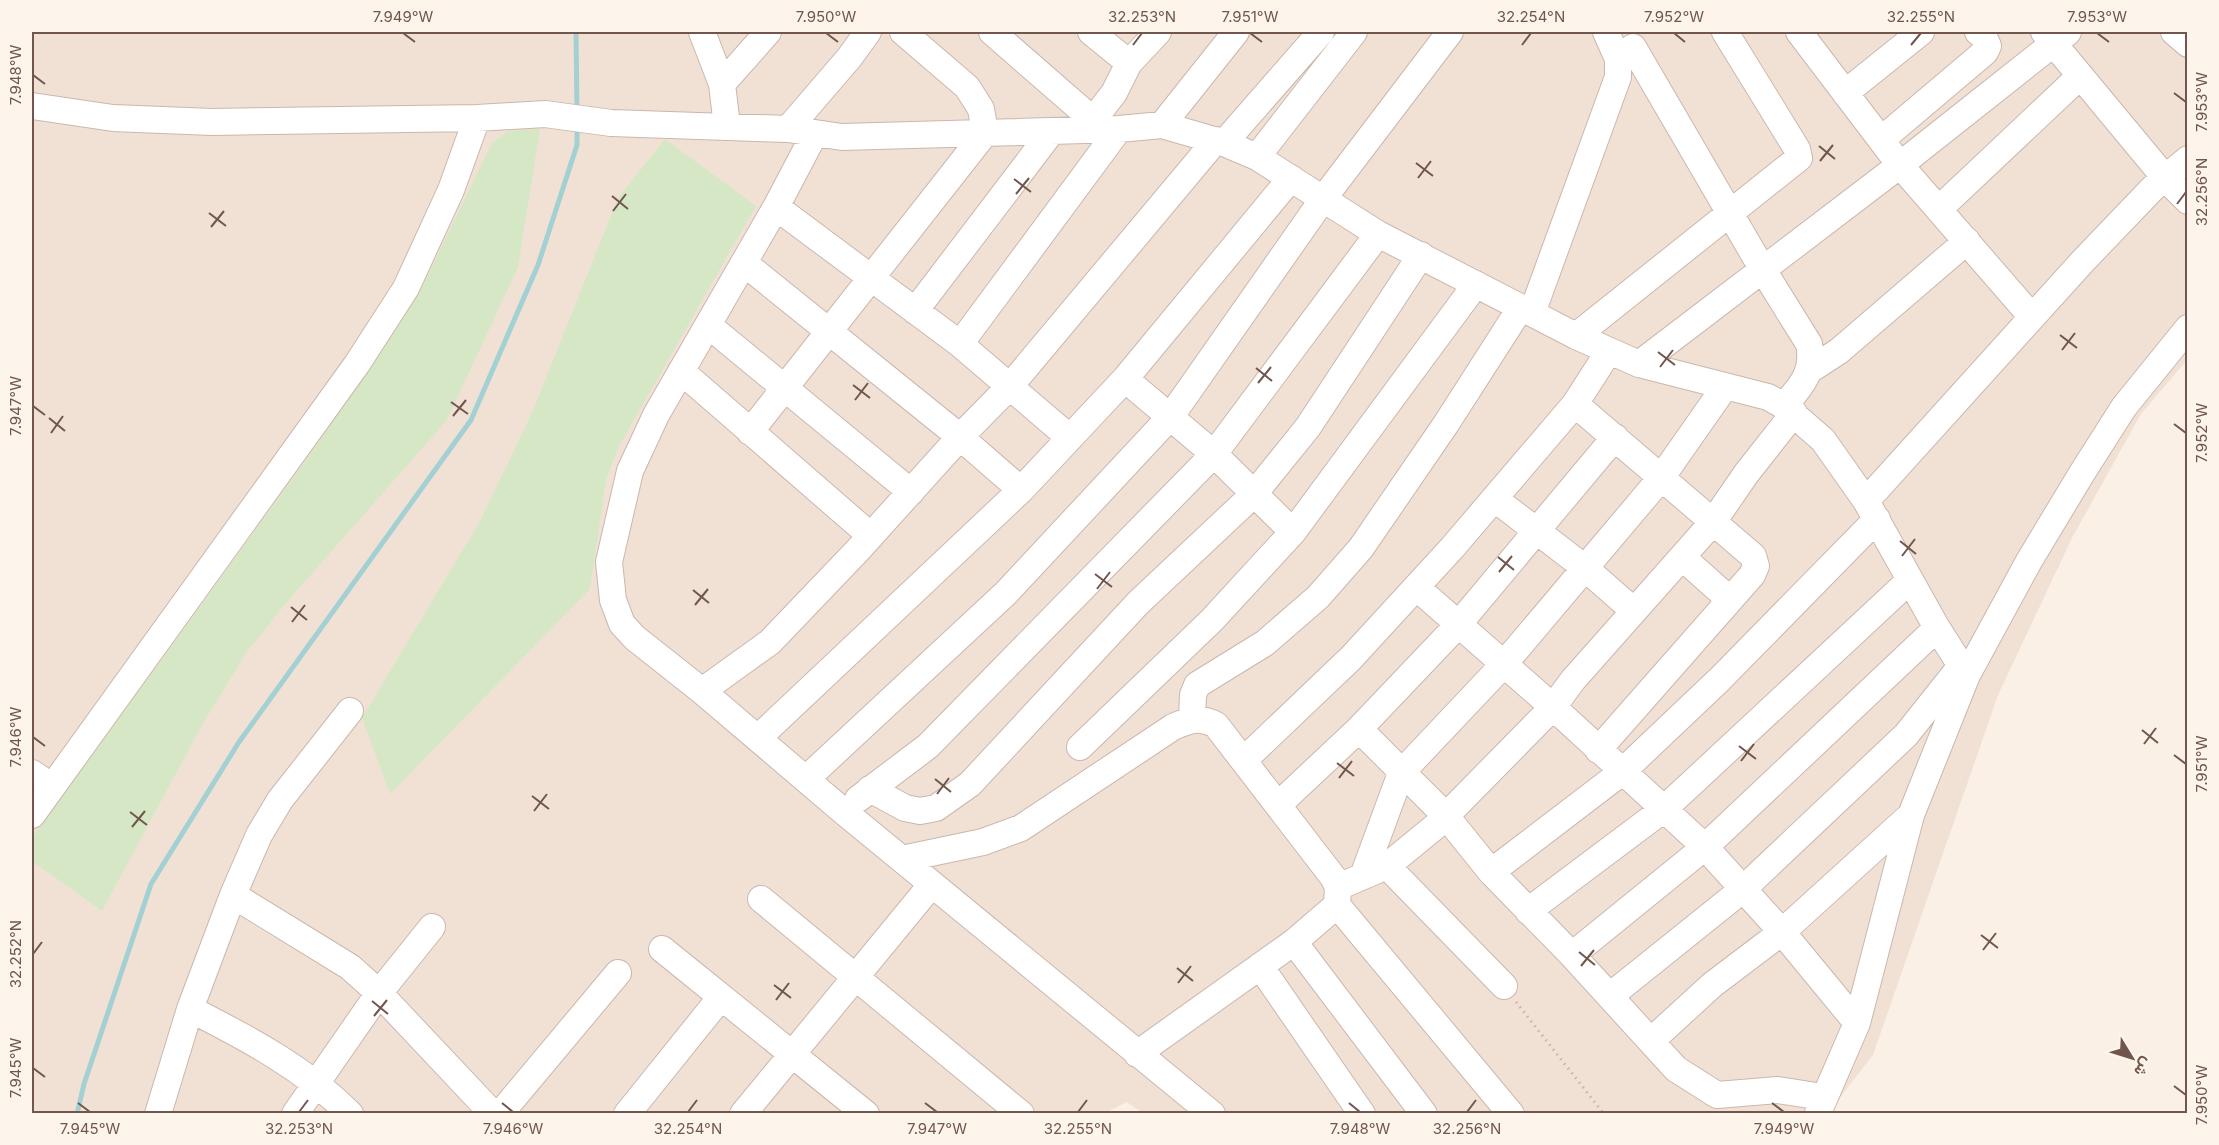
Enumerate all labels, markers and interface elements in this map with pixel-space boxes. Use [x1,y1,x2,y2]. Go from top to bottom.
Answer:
text: 7.949°W [373,7,434,26]
text: 7.950°W [796,7,856,26]
text: 32.253°N [1108,7,1176,26]
text: 7.951°W [1222,7,1279,26]
text: 32.254°N [1497,7,1565,26]
text: 7.952°W [1644,7,1704,26]
text: 32.255°N [1887,7,1955,26]
text: 7.953°W [2067,7,2127,26]
text: 7.948°W [6,45,25,105]
text: 7.953°W [2192,72,2211,132]
text: 32.256°N [2192,158,2211,226]
text: 7.947°W [6,376,25,436]
text: 7.952°W [2192,403,2211,463]
text: 7.946°W [6,706,25,767]
text: 7.951°W [2192,735,2211,792]
text: 32.252°N [6,920,25,988]
north arrow [2102,1028,2162,1088]
text: 7.945°W [6,1038,25,1098]
text: ش [2130,1053,2158,1081]
text: 7.950°W [2192,1065,2211,1125]
text: 7.945°W [60,1119,120,1138]
text: 32.253°N [265,1119,333,1138]
text: 7.946°W [483,1119,544,1138]
text: 32.254°N [654,1119,722,1138]
text: 7.947°W [907,1119,967,1138]
text: 32.255°N [1044,1119,1112,1138]
text: 7.948°W [1330,1119,1390,1138]
text: 32.256°N [1433,1119,1501,1138]
text: 7.949°W [1754,1119,1815,1138]

